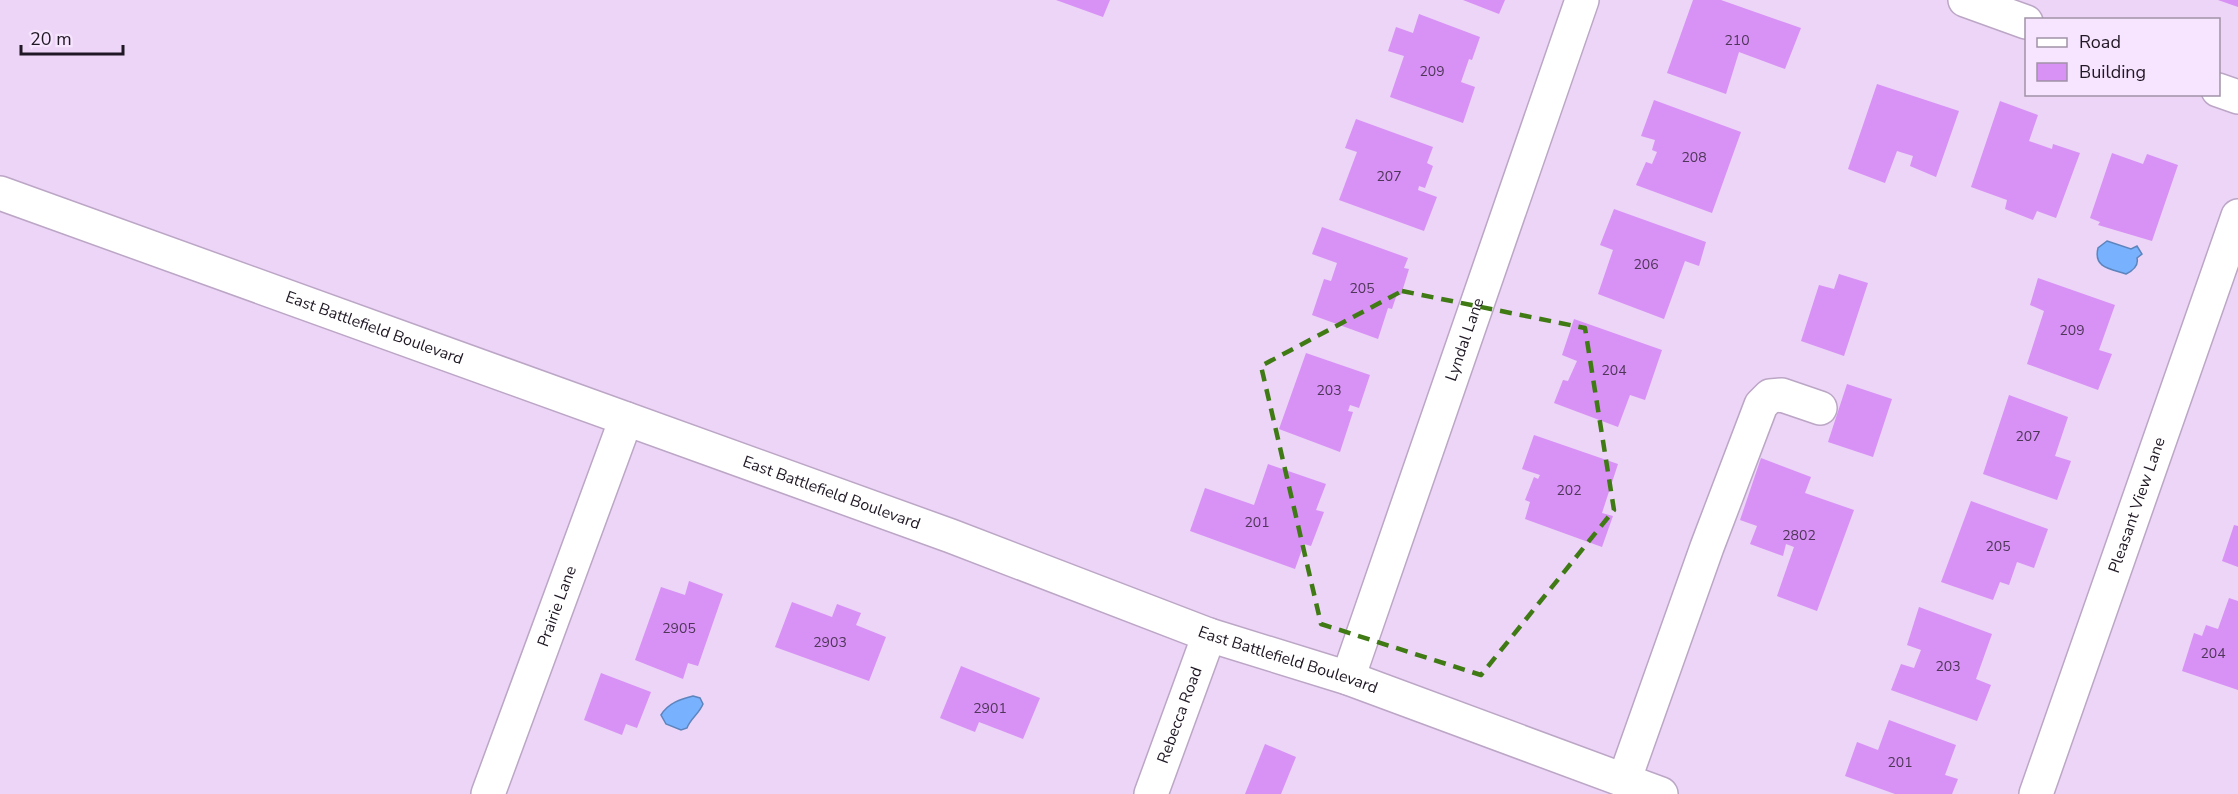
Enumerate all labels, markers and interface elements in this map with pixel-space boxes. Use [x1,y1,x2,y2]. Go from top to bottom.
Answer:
scale bar [21,18,123,56]
legend [2025,18,2220,96]
text: 20 m [30,27,72,51]
text: Road [2079,30,2121,54]
house number: 210 [1724,31,1750,50]
text: Building [2079,60,2146,84]
house number: 209 [1419,62,1445,81]
house number: 208 [1681,148,1707,167]
house number: 207 [1376,167,1402,186]
house number: 206 [1633,255,1659,274]
house number: 205 [1349,279,1375,298]
street label: East Battlefield Boulevard [282,286,466,370]
street label: Lyndal Lane [1440,295,1489,384]
house number: 209 [2059,321,2085,340]
house number: 204 [1601,361,1627,380]
house number: 203 [1316,381,1342,400]
house number: 207 [2015,427,2041,446]
street label: Pleasant View Lane [2103,434,2171,576]
street label: East Battlefield Boulevard [740,451,923,535]
house number: 202 [1556,481,1582,500]
house number: 201 [1244,513,1270,532]
house number: 2802 [1782,526,1816,545]
house number: 205 [1985,537,2011,556]
street label: Prairie Lane [532,563,582,650]
house number: 2905 [662,619,696,638]
street label: East Battlefield Boulevard [1195,621,1381,699]
house number: 2903 [813,633,847,652]
house number: 204 [2200,644,2226,663]
house number: 203 [1935,657,1961,676]
street label: Rebecca Road [1152,664,1207,766]
house number: 2901 [973,699,1007,718]
house number: 201 [1887,753,1913,772]

